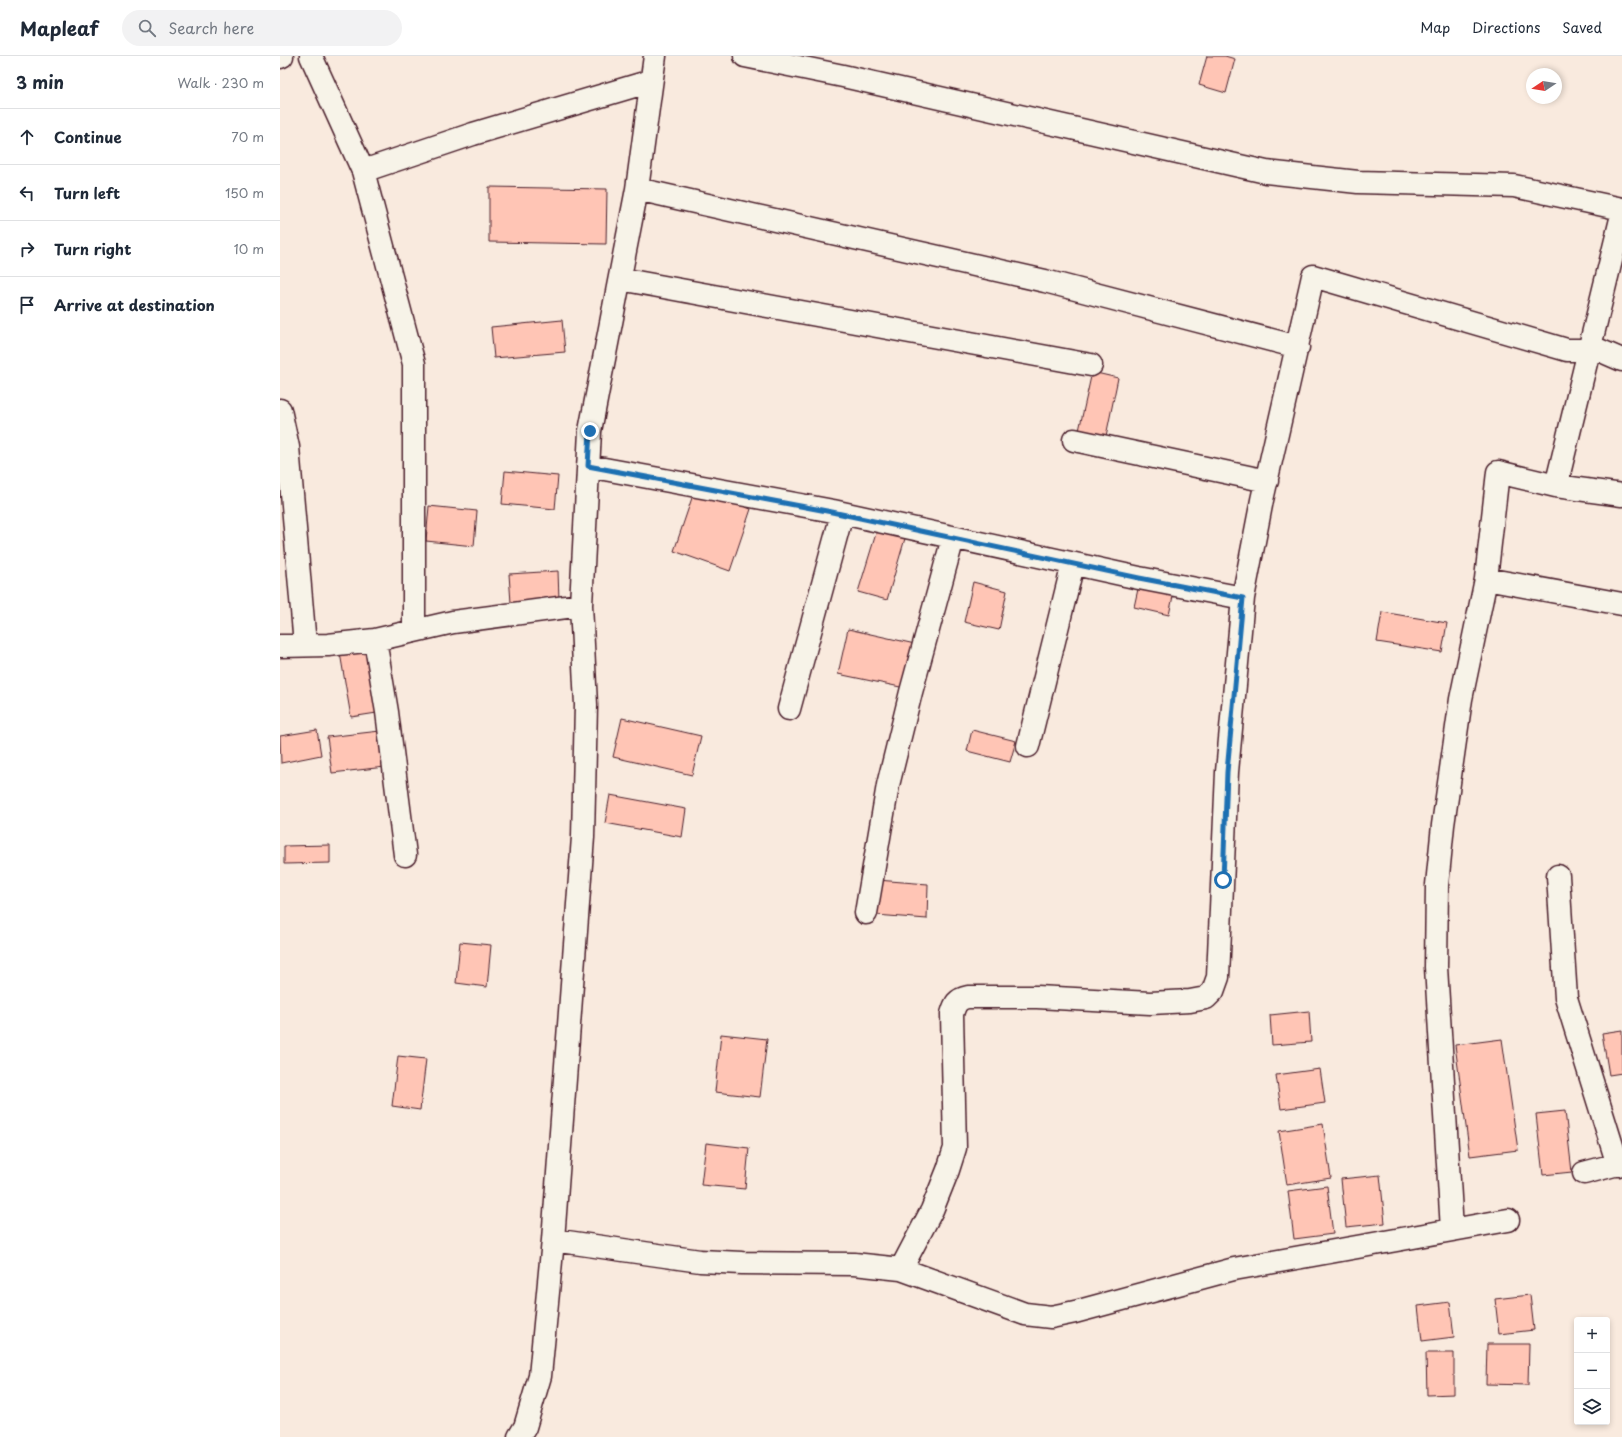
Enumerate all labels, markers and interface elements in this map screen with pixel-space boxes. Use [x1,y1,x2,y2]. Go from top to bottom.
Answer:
search box [122,10,402,46]
text: Mapleaf [20,14,98,42]
text: Search here [168,16,254,39]
icon: search [136,17,158,39]
text: Map [1420,17,1450,38]
text: Directions [1472,17,1540,38]
text: Saved [1562,17,1602,38]
north arrow [1526,68,1562,104]
text: 3 min [16,69,64,95]
text: Walk · 230 m [177,73,264,92]
text: Continue [54,125,122,148]
icon: ahead [16,126,38,148]
text: 70 m [231,127,264,146]
text: Turn left [54,181,120,204]
icon: left [16,182,38,204]
text: 150 m [225,183,264,202]
text: Turn right [54,237,131,260]
icon: right [16,238,38,260]
text: 10 m [234,239,264,258]
text: Arrive at destination [54,293,215,316]
icon: arrive [16,294,38,316]
route end [581,422,599,440]
route start [1214,871,1232,889]
map controls [1574,1317,1610,1425]
button: + [1574,1317,1610,1353]
button: − [1574,1353,1610,1389]
button: layers [1574,1389,1610,1425]

